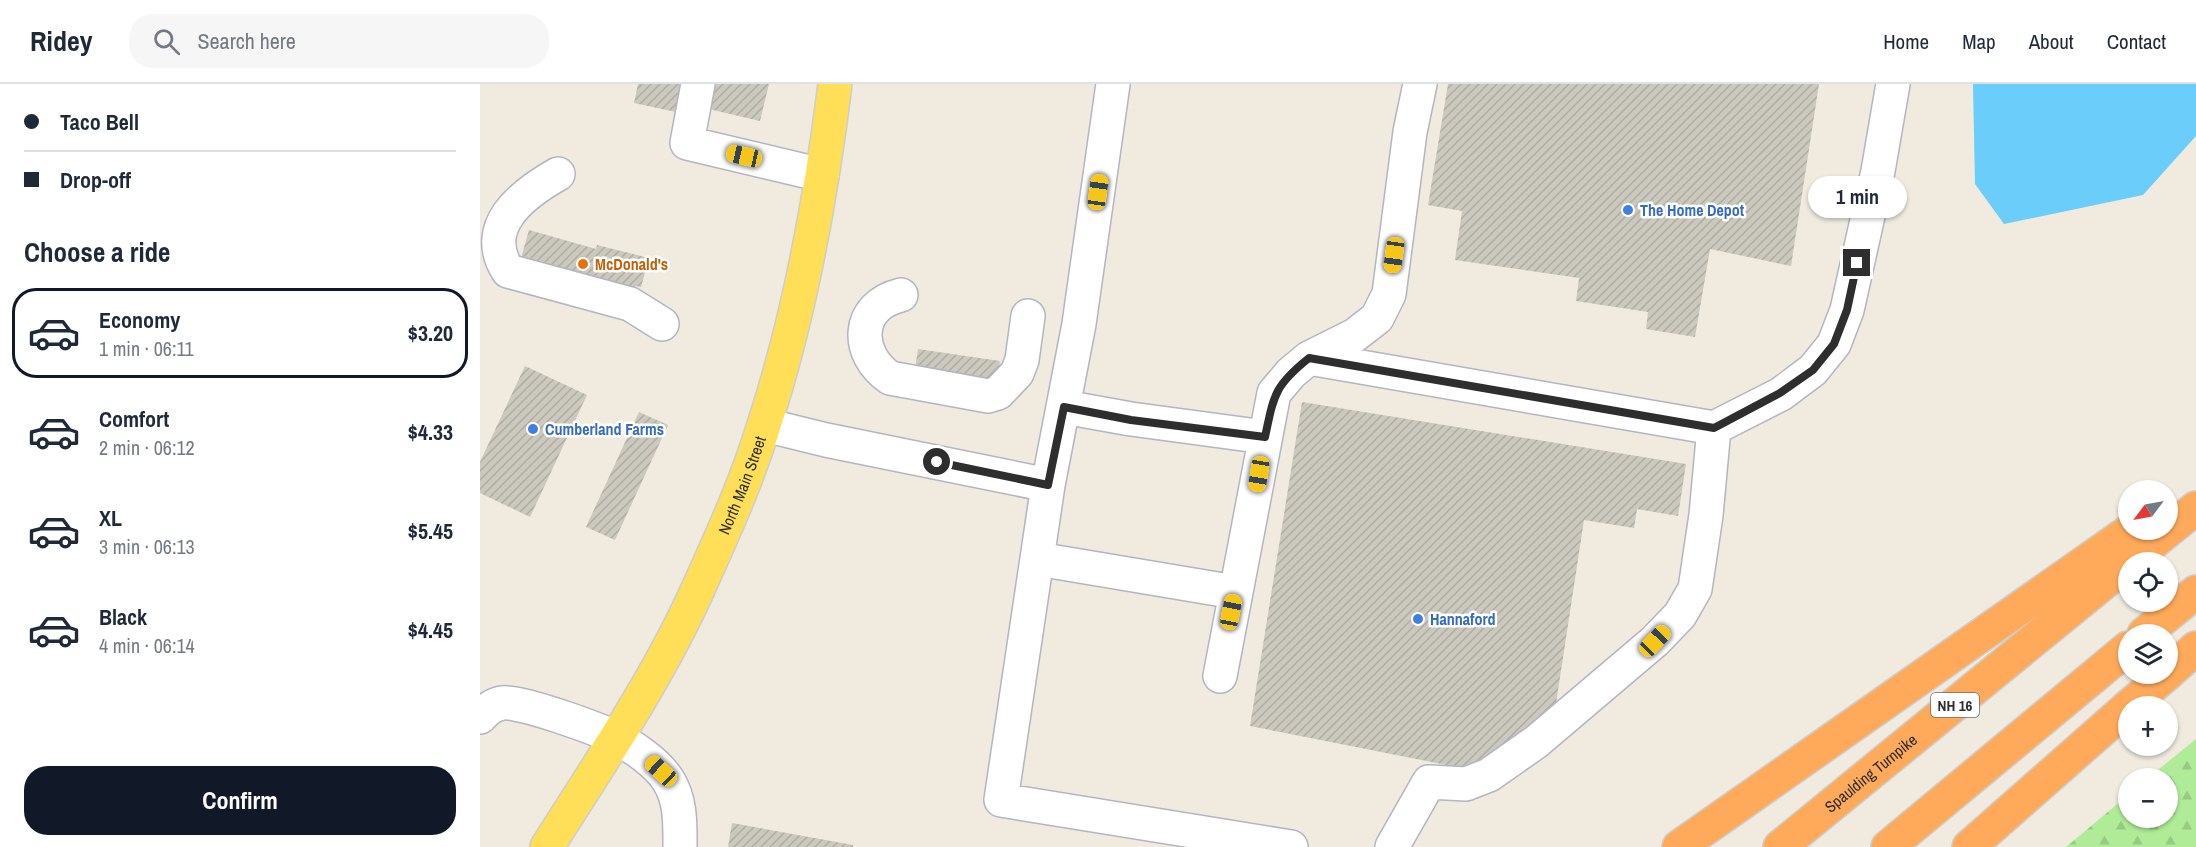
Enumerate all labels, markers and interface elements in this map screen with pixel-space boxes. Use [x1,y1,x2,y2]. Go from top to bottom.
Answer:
search box [129,14,549,68]
text: Ridey [30,22,93,60]
icon: search [150,25,183,58]
text: Search here [198,26,296,56]
text: Home [1883,27,1929,56]
text: Map [1962,27,1996,56]
text: About [2029,27,2074,56]
text: Contact [2107,27,2166,56]
text: Taco Bell [60,107,139,137]
car [724,143,764,169]
text: Drop-off [60,165,131,195]
car [1087,173,1109,211]
callout: 1 min [1808,176,1906,218]
text: 1 min [1836,183,1879,210]
place label: The Home Depot [1640,199,1745,221]
marker: The Home Depot [1621,203,1635,217]
text: Choose a ride [24,234,170,270]
car [1383,236,1405,274]
route end [1843,249,1870,276]
place label: McDonald's [595,253,668,275]
marker: McDonald's [576,257,590,271]
text: Economy [99,305,180,335]
icon: car [27,306,81,360]
text: $3.20 [408,318,453,348]
text: 1 min · 06:11 [99,335,194,362]
text: Comfort [99,404,169,434]
icon: car [27,405,81,459]
text: $4.33 [408,417,453,447]
place label: Cumberland Farms [545,418,664,440]
marker: Cumberland Farms [526,422,540,436]
street label: North Main Street [713,433,771,538]
text: 2 min · 06:12 [99,434,195,461]
route start [923,448,950,475]
car [1247,455,1271,493]
north arrow [2118,480,2178,540]
map controls [2118,480,2178,828]
text: XL [99,503,122,533]
icon: car [27,504,81,558]
text: $5.45 [408,516,453,546]
text: 3 min · 06:13 [99,533,195,560]
button: locate [2118,552,2178,612]
car [1219,593,1243,631]
text: Black [99,602,147,632]
icon: car [27,603,81,657]
place label: Hannaford [1430,608,1496,630]
marker: Hannaford [1411,612,1425,626]
text: $4.45 [408,615,453,645]
car [1636,622,1674,660]
button: layers [2118,624,2178,684]
text: 4 min · 06:14 [99,632,195,659]
road number: NH 16 [1931,693,1979,717]
button: + [2118,696,2178,756]
street label: Spaulding Turnpike [1820,729,1921,817]
car [642,752,680,790]
button: Confirm [24,766,456,835]
button: − [2118,768,2178,828]

